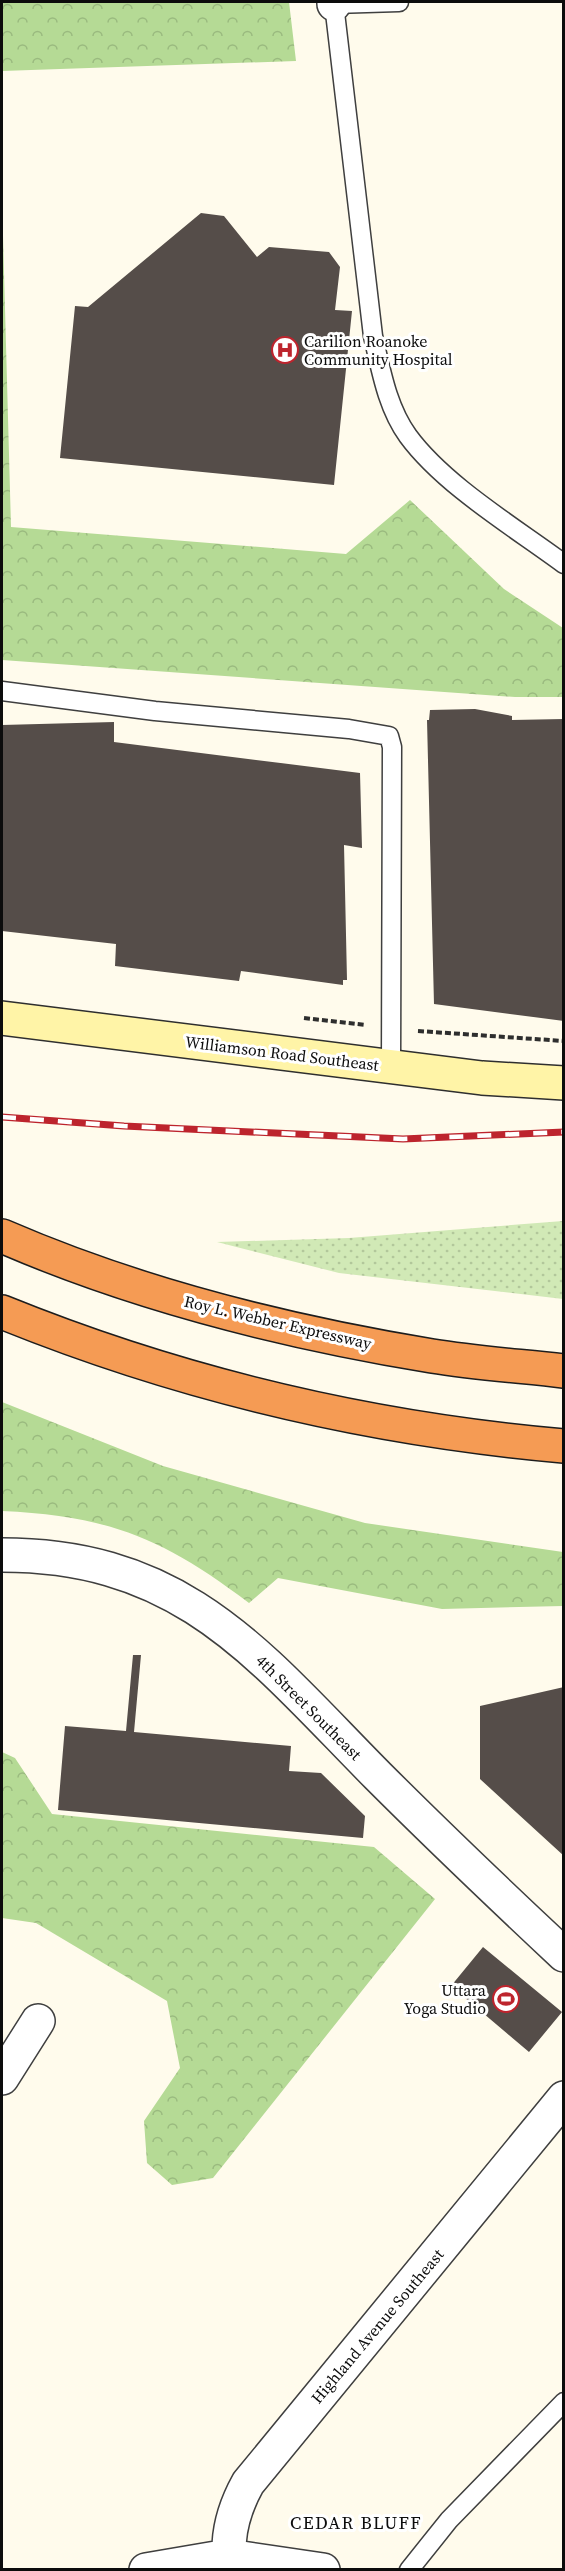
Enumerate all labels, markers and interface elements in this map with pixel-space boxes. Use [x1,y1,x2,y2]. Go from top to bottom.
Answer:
place label: Carilion Roanoke Community Hospital [304,330,453,370]
hospital icon: Carilion Roanoke Community Hospital [270,335,300,365]
street label: Williamson Road Southeast [184,1030,381,1076]
street label: Roy L. Webber Expressway [182,1290,375,1354]
street label: 4th Street Southeast [251,1649,367,1765]
place label: Uttara Yoga Studio [404,1979,487,2019]
sports icon: Uttara Yoga Studio [491,1984,521,2014]
street label: Highland Avenue Southeast [306,2243,449,2408]
district label: CEDAR BLUFF [290,2510,422,2535]

